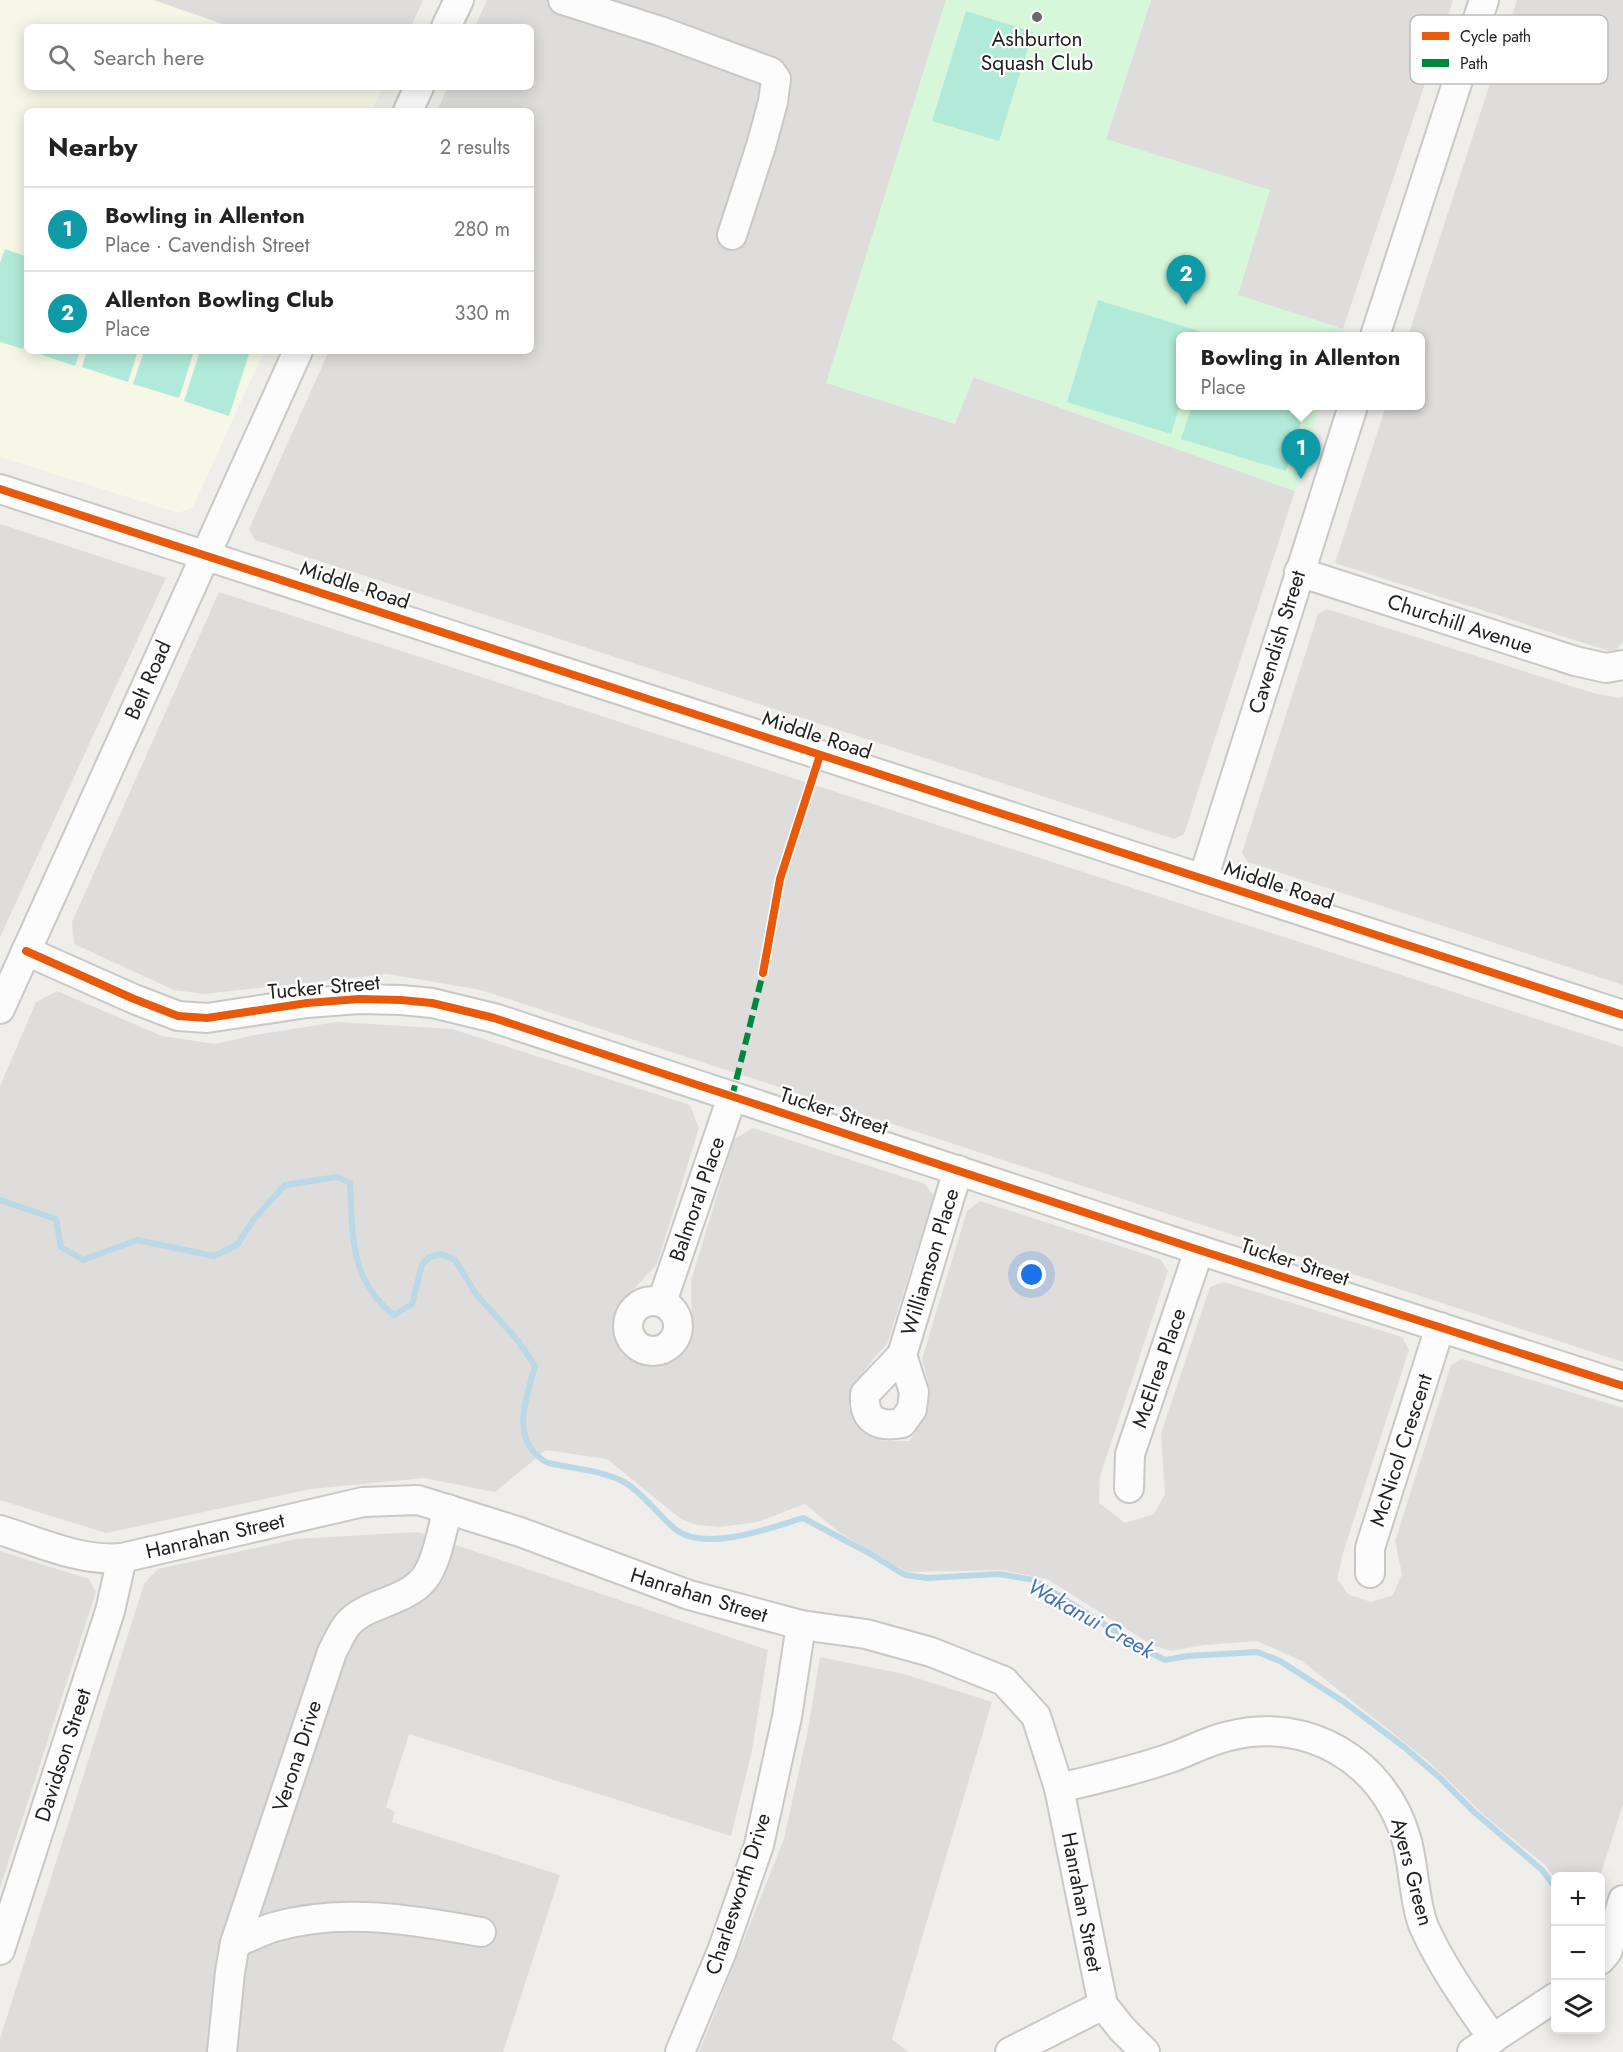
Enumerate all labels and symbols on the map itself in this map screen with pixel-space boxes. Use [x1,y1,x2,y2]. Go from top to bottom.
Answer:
marker: Ashburton Squash Club [1030,10,1044,24]
legend [1410,15,1608,84]
place label: Ashburton Squash Club [981,24,1093,78]
text: Cycle path [1460,25,1531,48]
text: Path [1460,52,1488,75]
pin: 2 [1166,256,1206,305]
pin: 1 [1282,430,1320,479]
street label: Middle Road [296,553,414,617]
street label: Cavendish Street [1241,567,1313,717]
street label: Churchill Avenue [1383,586,1537,662]
street label: Belt Road [117,636,179,724]
street label: Middle Road [758,703,876,767]
street label: Middle Road [1220,853,1338,917]
street label: Tucker Street [267,967,381,1007]
street label: Tucker Street [776,1079,892,1143]
street label: Balmoral Place [662,1132,732,1265]
street label: Williamson Place [893,1185,967,1339]
street label: Tucker Street [1237,1230,1353,1294]
your location [1017,1260,1046,1289]
street label: McElrea Place [1124,1304,1194,1432]
street label: McNicol Crescent [1362,1370,1440,1530]
street label: Hanrahan Street [142,1505,288,1567]
street label: Hanrahan Street [627,1560,771,1630]
water label: Wakanui Creek [1022,1570,1161,1667]
street label: Davidson Street [27,1685,99,1825]
street label: Verona Drive [265,1696,329,1816]
street label: Charlesworth Drive [698,1809,778,1979]
street label: Ayers Green [1383,1815,1441,1929]
street label: Hanrahan Street [1054,1829,1110,1975]

